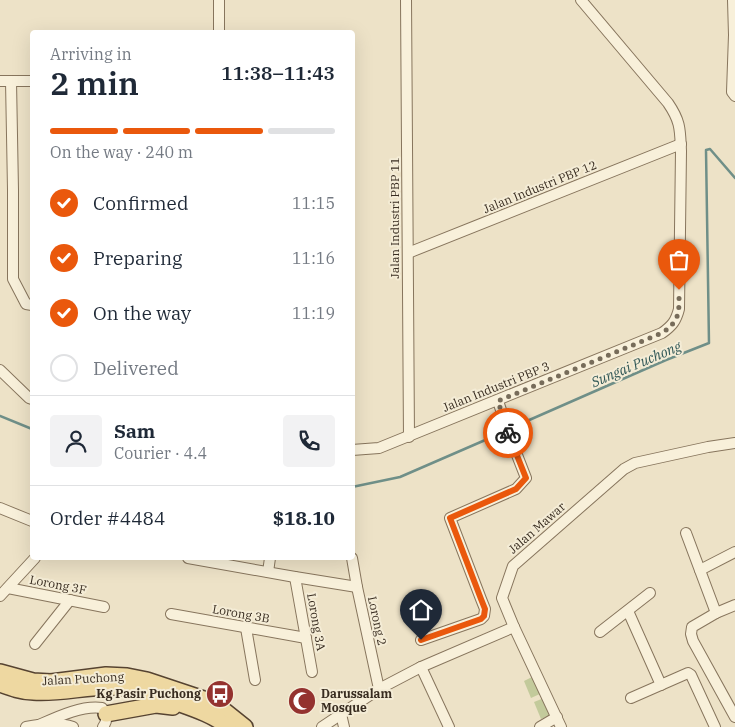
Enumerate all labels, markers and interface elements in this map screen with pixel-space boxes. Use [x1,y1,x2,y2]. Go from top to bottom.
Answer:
text: Arriving in [50,44,132,64]
text: 11:38–11:43 [221,61,335,85]
text: 2 min [50,62,139,104]
text: On the way · 240 m [50,142,193,162]
street label: Jalan Industri PBP 11 [387,157,402,279]
street label: Jalan Industri PBP 12 [481,157,599,216]
icon: check [50,189,78,217]
text: Confirmed [93,191,188,215]
text: 11:15 [292,193,335,213]
pin [658,239,700,290]
icon: check [50,244,78,272]
text: Preparing [93,246,182,270]
icon: bag [665,246,693,274]
text: 11:16 [292,248,335,268]
icon: check [50,299,78,327]
text: On the way [93,301,191,325]
text: 11:19 [292,303,335,323]
water label: Sungai Puchong [587,337,684,391]
text: Delivered [93,356,179,380]
street label: Jalan Industri PBP 3 [440,358,551,415]
courier [483,408,533,458]
button: person [50,415,102,467]
button: phone [283,415,335,467]
text: Sam [114,419,155,443]
icon: bike [494,419,522,447]
text: Courier · 4.4 [114,443,207,463]
street label: Jalan Mawar [505,498,569,556]
text: Order #4484 [50,506,165,530]
text: $18.10 [273,506,335,530]
street label: Lorong 3F [28,572,88,597]
pin [400,589,442,640]
street label: Lorong 3A [304,592,329,653]
street label: Lorong 2 [365,595,390,647]
icon: home [407,596,435,624]
street label: Lorong 3B [211,601,271,626]
street label: Jalan Puchong [42,669,125,688]
bus stop icon: Kg Pasir Puchong [205,679,235,709]
place label: Kg Pasir Puchong [96,686,201,701]
mosque icon: Darussalam Mosque [287,686,317,716]
place label: Darussalam Mosque [321,686,392,715]

